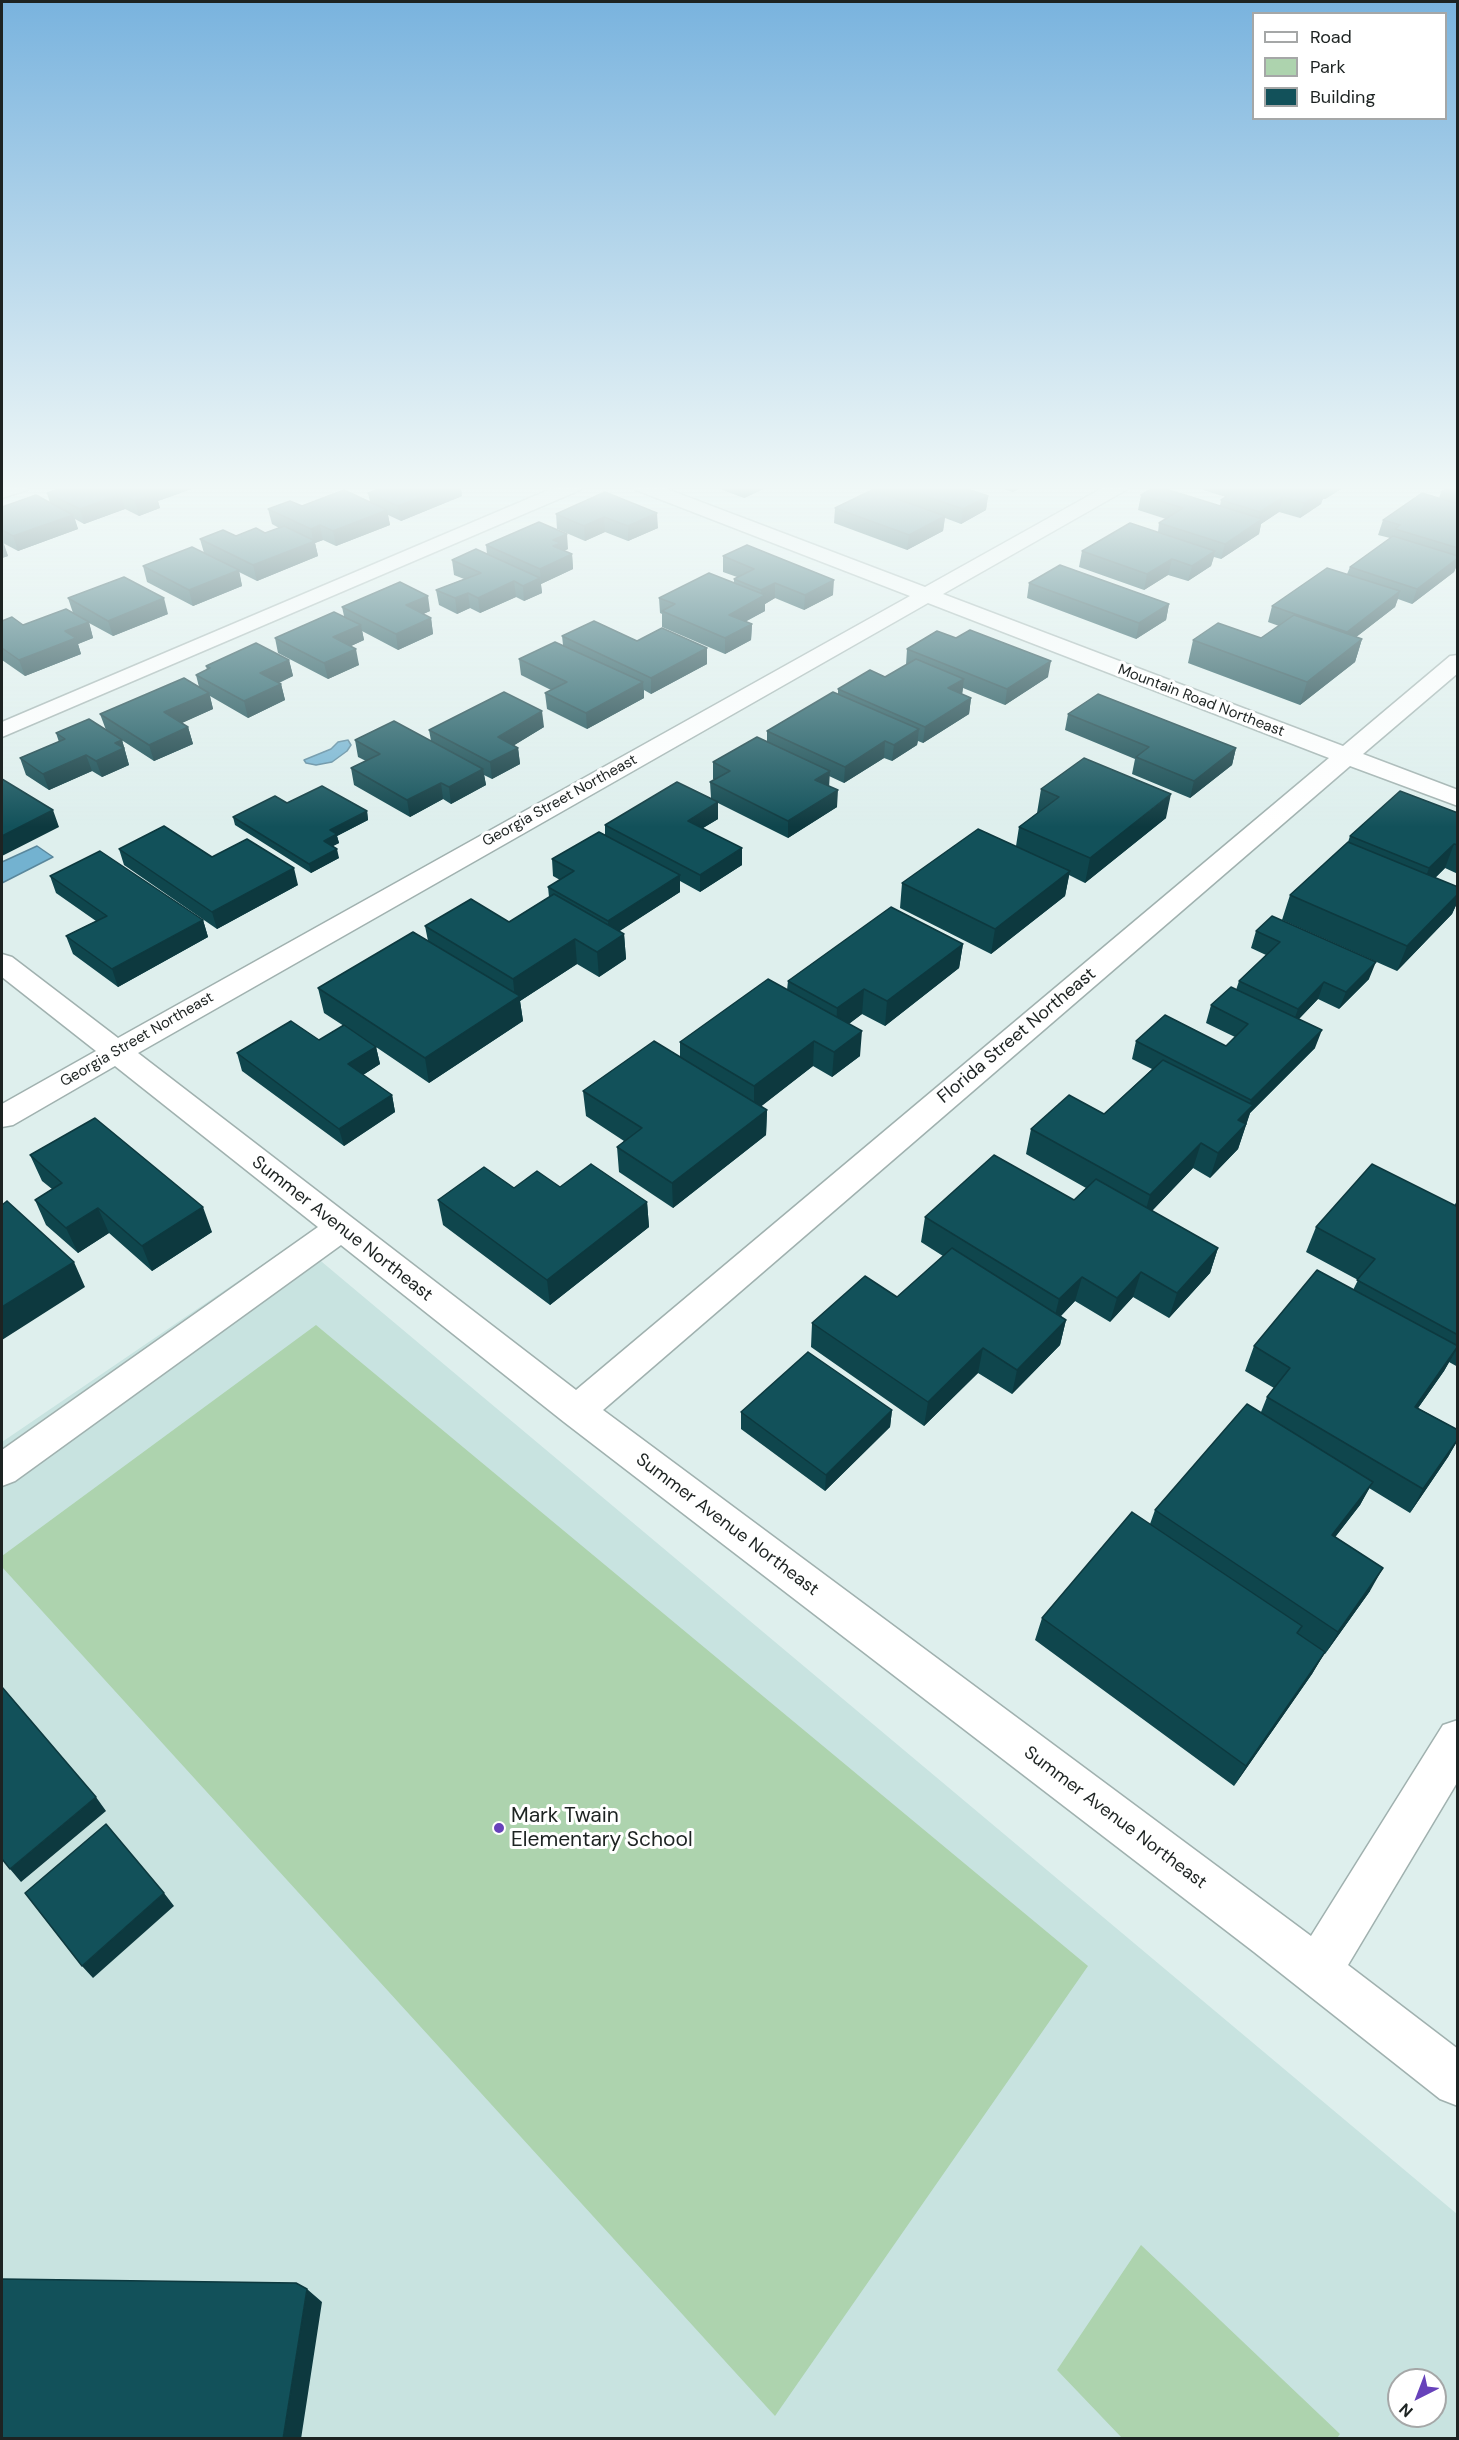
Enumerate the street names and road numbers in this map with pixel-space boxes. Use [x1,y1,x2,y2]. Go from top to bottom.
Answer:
street label: Mountain Road Northeast [1115,661,1287,741]
street label: Georgia Street Northeast [480,751,640,851]
street label: Florida Street Northeast [934,963,1100,1109]
street label: Georgia Street Northeast [57,989,217,1091]
street label: Summer Avenue Northeast [247,1152,437,1306]
street label: Summer Avenue Northeast [631,1449,823,1601]
street label: Summer Avenue Northeast [1019,1742,1211,1894]

